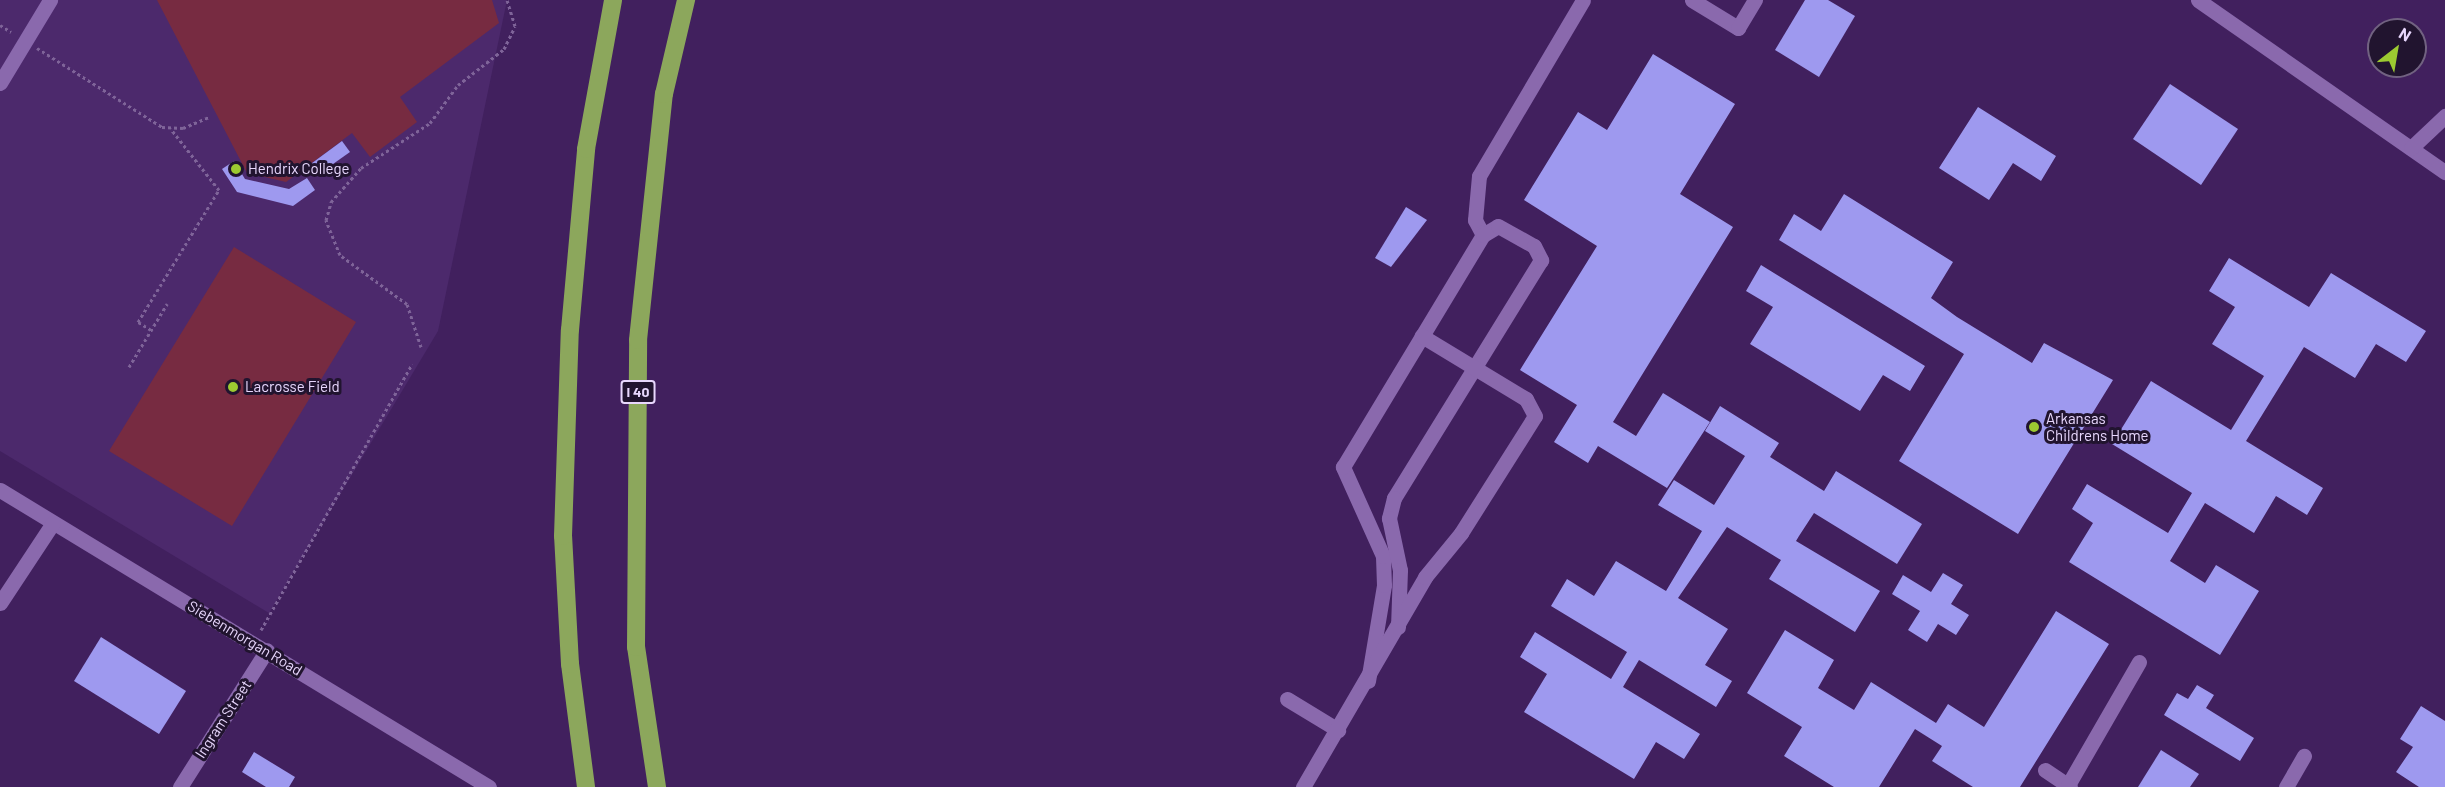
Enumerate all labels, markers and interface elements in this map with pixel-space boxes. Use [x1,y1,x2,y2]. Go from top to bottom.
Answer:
north arrow [2367,18,2427,78]
text: N [2396,23,2415,45]
place label: Hendrix College [248,160,350,178]
marker: Hendrix College [229,162,243,176]
place label: Lacrosse Field [245,378,340,396]
marker: Lacrosse Field [226,380,240,394]
road number: I 40 [620,381,656,403]
place label: Arkansas Childrens Home [2046,409,2149,444]
marker: Arkansas Childrens Home [2027,420,2041,434]
street label: Siebenmorgan Road [184,597,306,679]
street label: Ingram Street [191,677,255,761]

